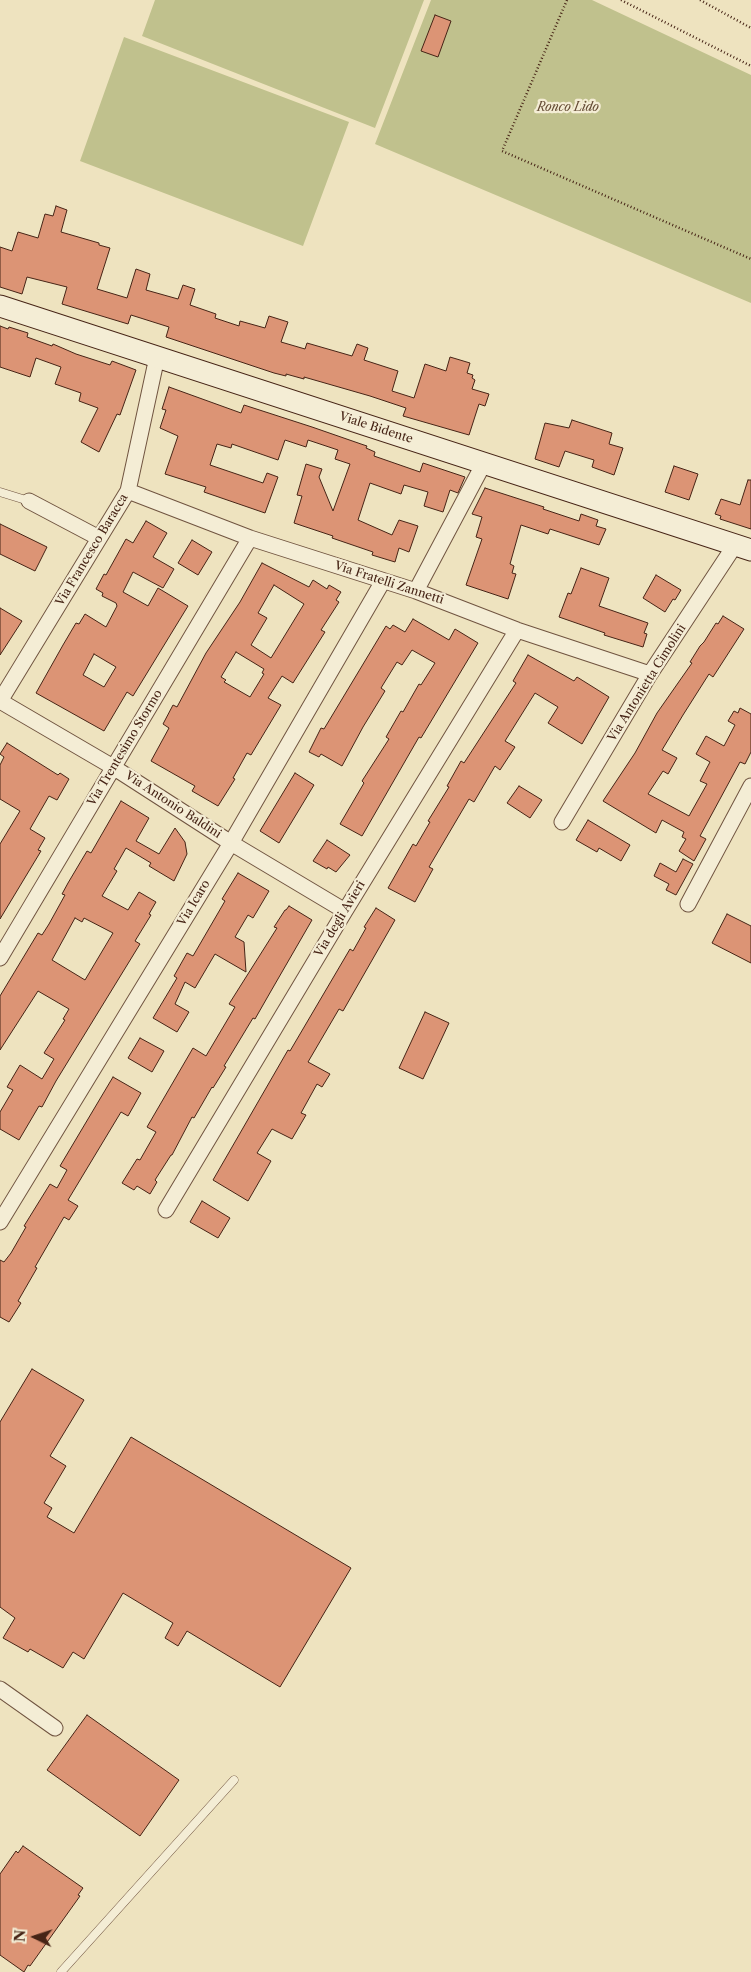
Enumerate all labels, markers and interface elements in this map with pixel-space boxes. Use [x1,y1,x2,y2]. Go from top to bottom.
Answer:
park label: Ronco Lido [537,101,599,115]
street label: Viale Bidente [337,409,415,447]
street label: Via Francesco Baracca [53,491,131,609]
street label: Via Fratelli Zannetti [332,559,446,607]
street label: Via Antonietta Cimolini [605,622,689,744]
street label: Via Trentesimo Stormo [85,687,165,809]
street label: Via Antonio Baldini [122,768,224,842]
street label: Via Icaro [175,877,213,929]
street label: Via degli Avieri [312,878,368,960]
north arrow [10,1912,60,1962]
text: N [11,1929,29,1943]

